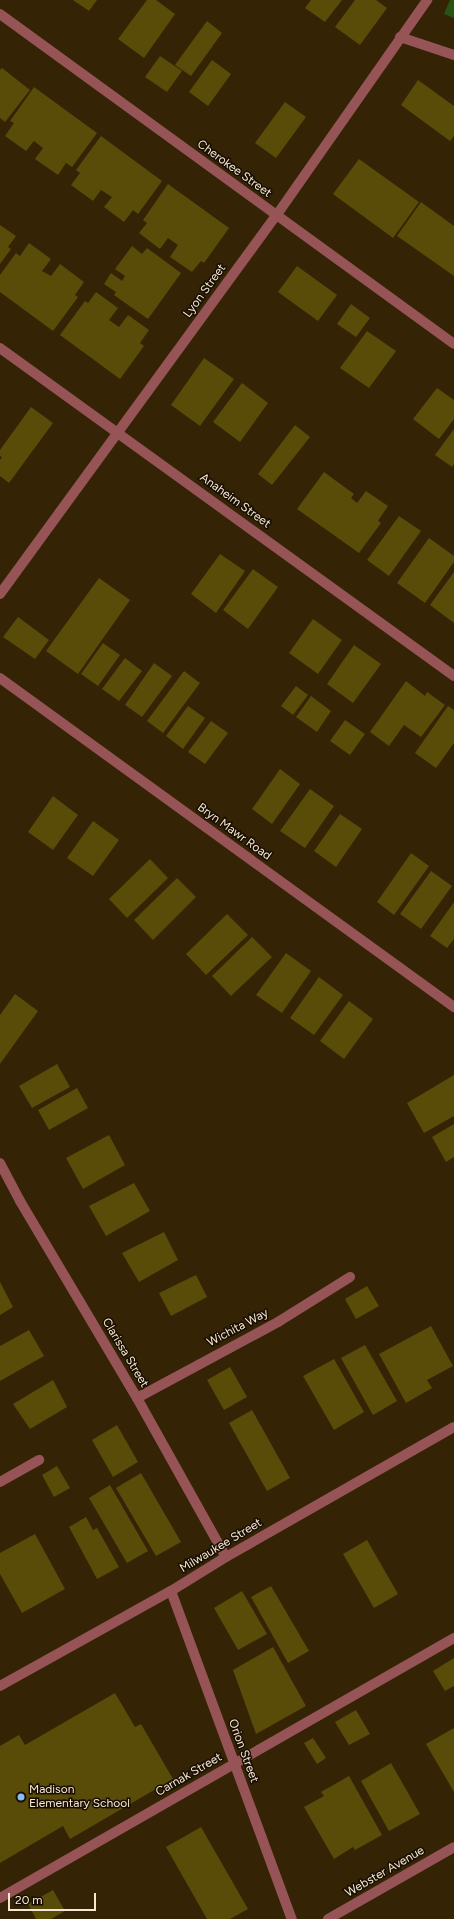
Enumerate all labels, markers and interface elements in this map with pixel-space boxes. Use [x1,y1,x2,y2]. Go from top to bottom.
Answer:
street label: Cherokee Street [194,137,274,201]
street label: Lyon Street [181,261,229,321]
street label: Anaheim Street [197,471,273,531]
street label: Bryn Mawr Road [194,800,274,864]
street label: Wichita Way [205,1306,271,1350]
street label: Clarissa Street [99,1316,151,1390]
street label: Milwaukee Street [177,1516,265,1576]
street label: Orion Street [225,1717,261,1785]
street label: Carnak Street [153,1750,225,1800]
place label: Madison Elementary School [29,1783,130,1811]
marker: Madison Elementary School [16,1792,26,1802]
street label: Webster Avenue [343,1844,427,1900]
scale bar [10,1885,98,1911]
text: 20 m [15,1893,43,1907]

